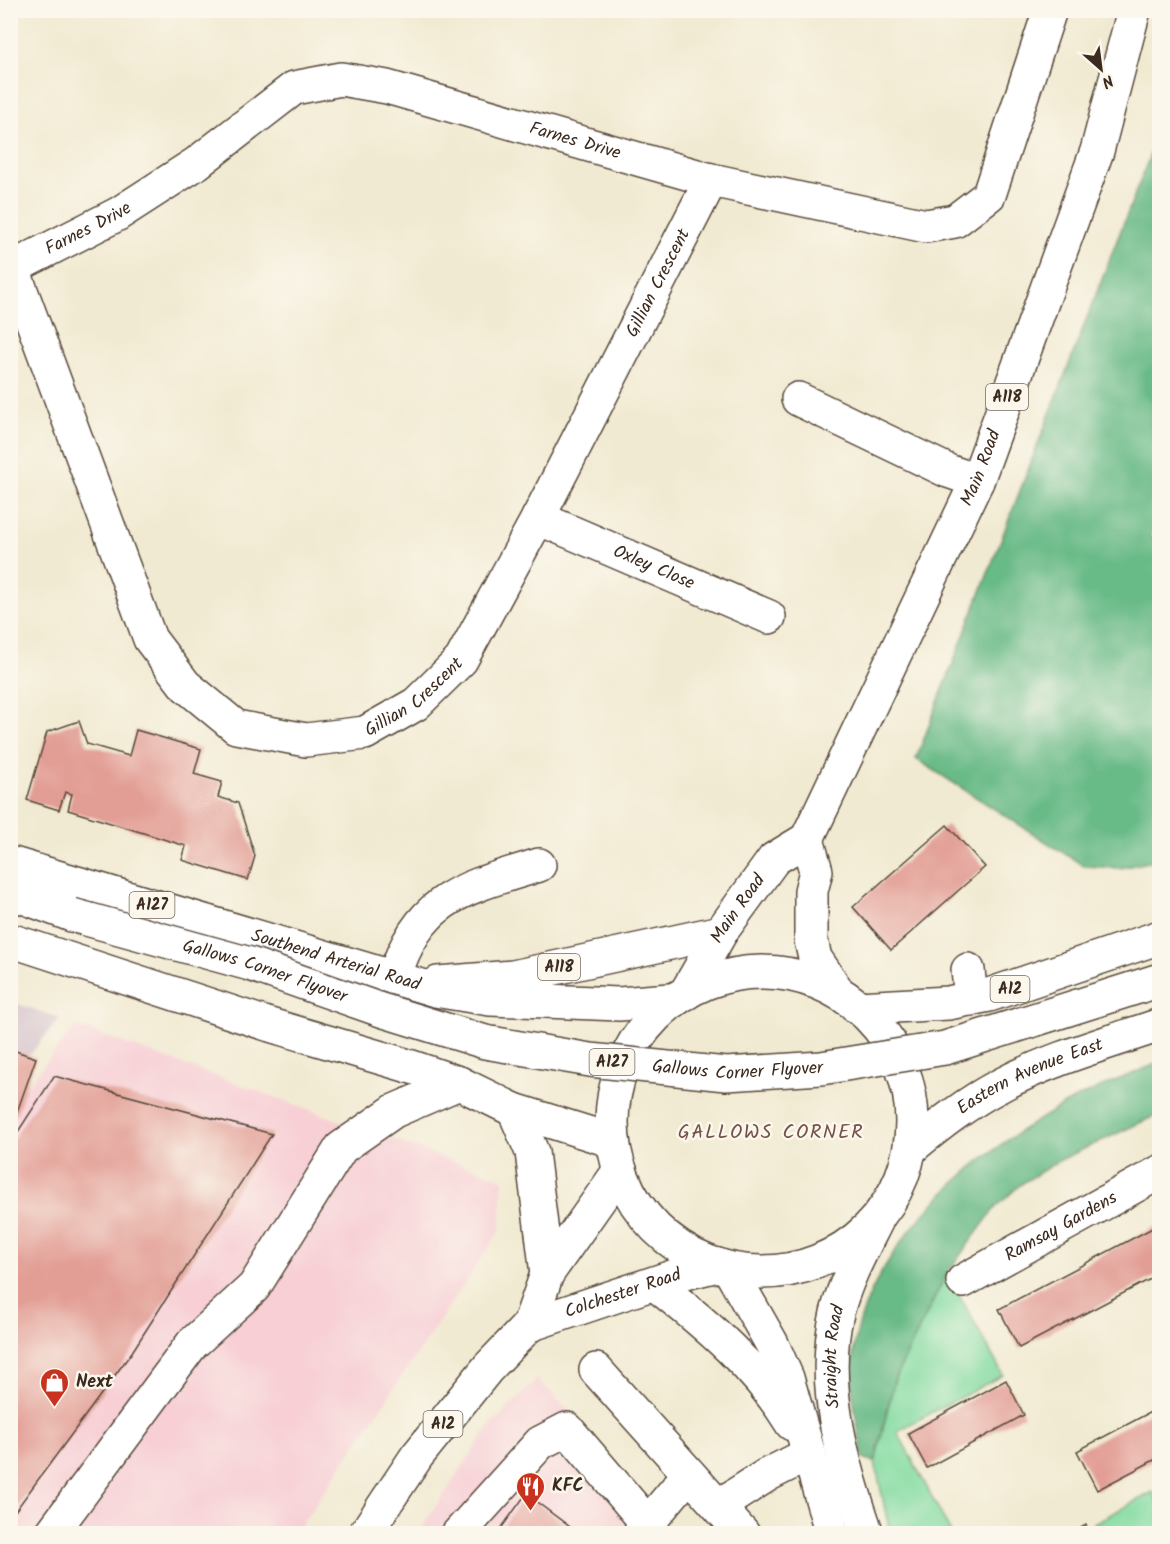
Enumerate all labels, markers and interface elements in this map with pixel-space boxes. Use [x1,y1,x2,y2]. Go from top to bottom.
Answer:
north arrow [1071,39,1131,99]
text: N [1097,68,1118,94]
street label: Farnes Drive [526,114,624,168]
street label: Farnes Drive [40,194,137,263]
street label: Gillian Crescent [618,223,699,343]
road number: A118 [986,384,1028,410]
street label: Main Road [953,425,1009,511]
street label: Oxley Close [609,537,699,598]
street label: Gillian Crescent [359,650,471,745]
street label: Main Road [703,867,774,949]
road number: A127 [130,892,174,918]
street label: Southend Arterial Road [248,921,425,1000]
street label: Gallows Corner Flyover [179,932,352,1012]
road number: A118 [538,954,580,980]
road number: A12 [990,976,1030,1002]
street label: Eastern Avenue East [951,1030,1108,1123]
road number: A127 [590,1049,634,1075]
street label: Gallows Corner Flyover [651,1052,825,1088]
district label: GALLOWS CORNER [678,1117,864,1149]
street label: Ramsay Gardens [999,1184,1123,1270]
street label: Colchester Road [561,1260,686,1327]
street label: Straight Road [817,1301,853,1410]
shop icon: Next [39,1366,71,1408]
place label: Next [76,1368,114,1397]
road number: A12 [424,1411,462,1437]
restaurant icon: KFC [515,1470,547,1512]
place label: KFC [552,1472,584,1501]

